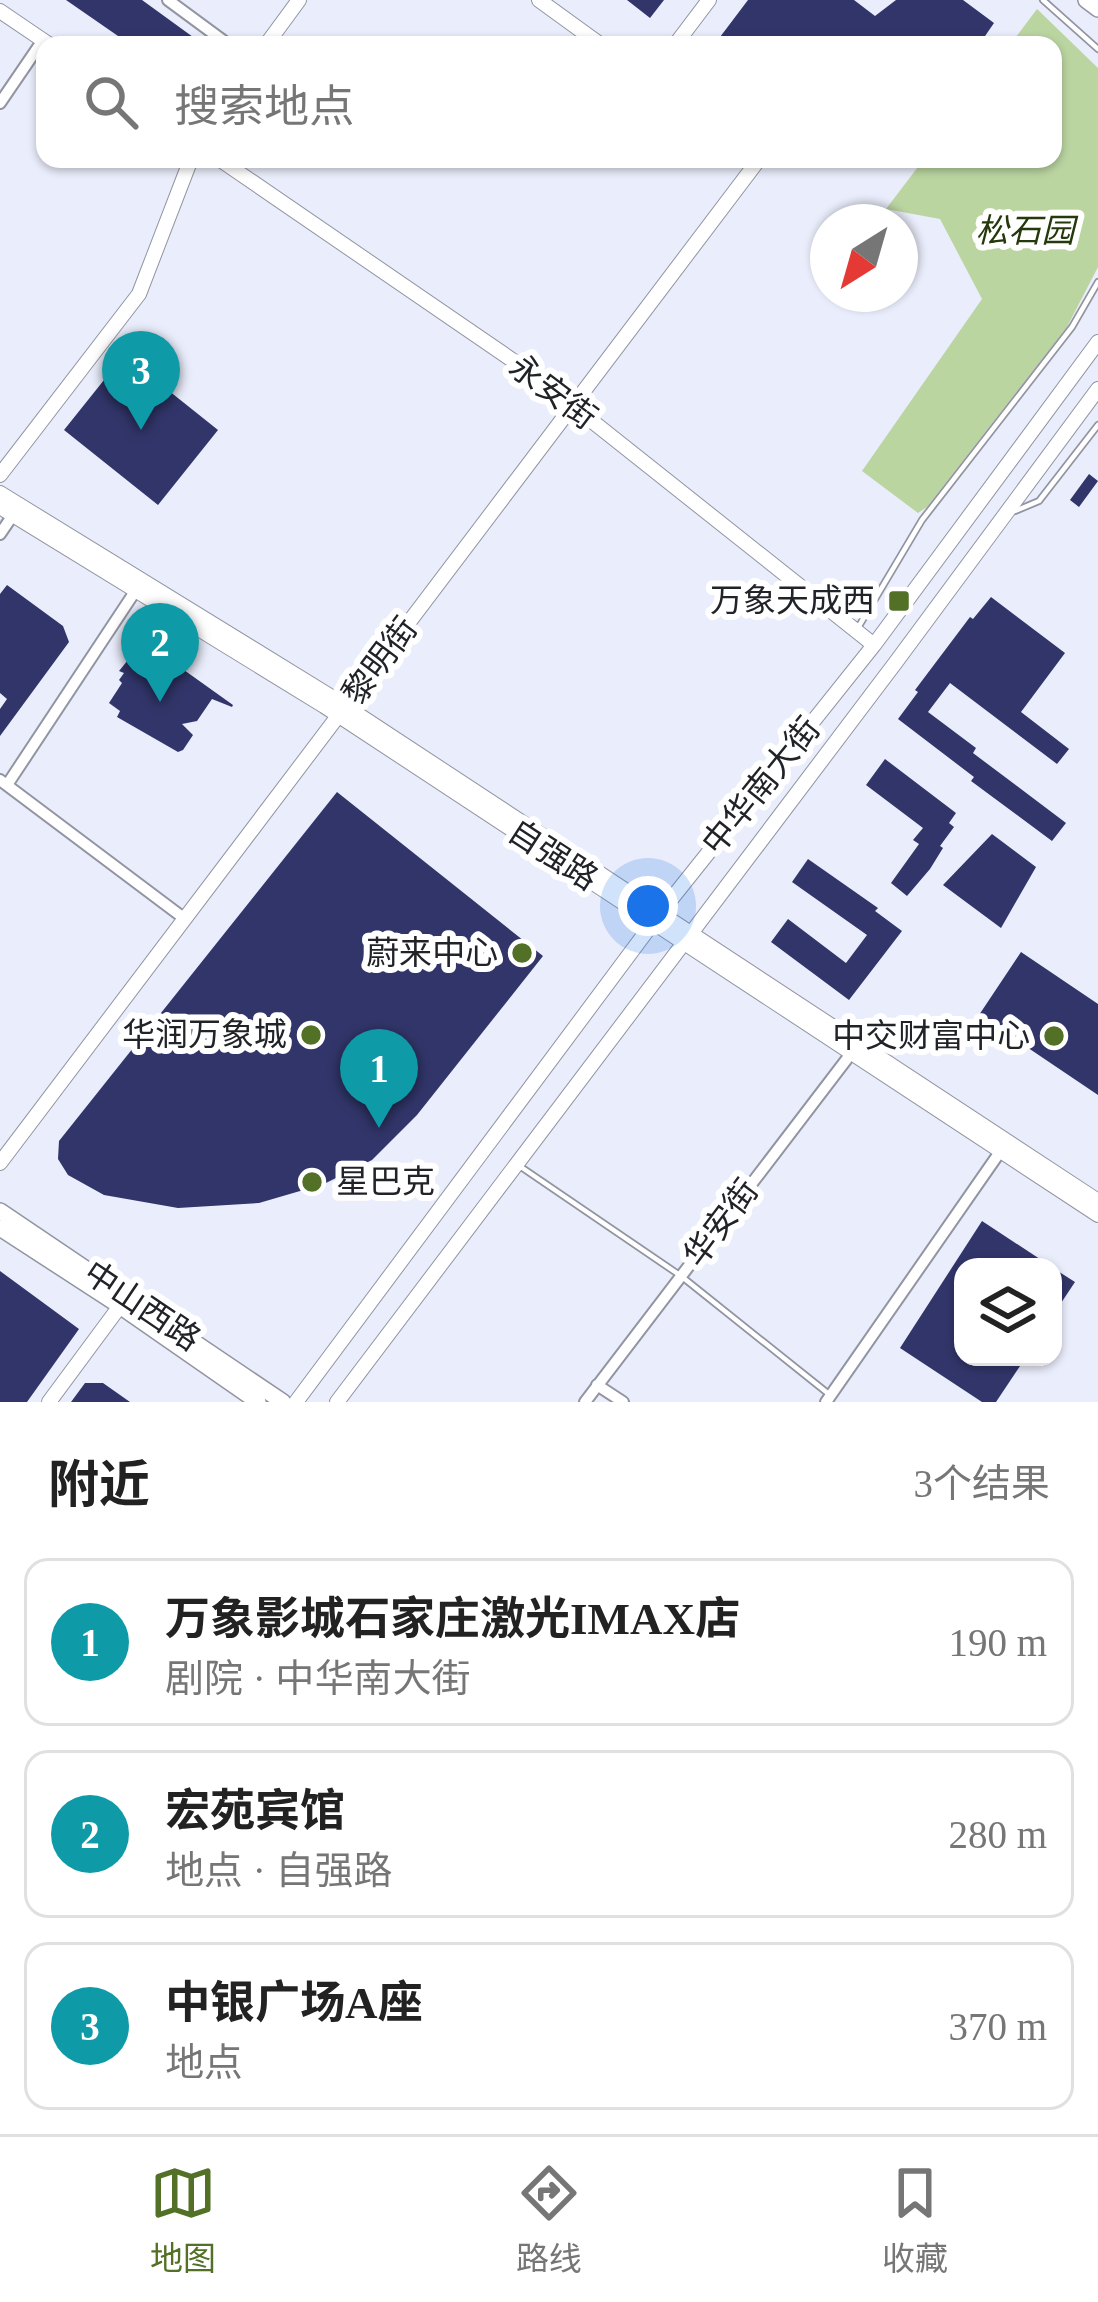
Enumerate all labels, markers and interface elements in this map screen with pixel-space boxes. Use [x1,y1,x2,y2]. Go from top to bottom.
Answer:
search box [36,36,1062,168]
icon: search [78,69,144,135]
text: 搜索地点 [174,82,354,132]
north arrow [810,204,918,312]
park label: 松石园 [976,213,1079,249]
pin: 3 [102,331,180,430]
street label: 永安街 [503,348,603,436]
place label: 万象天成西 [710,583,875,619]
marker: 万象天成西 [886,588,912,614]
pin: 2 [121,603,199,702]
street label: 黎明街 [336,611,424,711]
street label: 中华南大街 [695,711,827,861]
street label: 自强路 [502,813,604,897]
your location [618,876,678,936]
place label: 蔚来中心 [366,935,498,971]
marker: 蔚来中心 [509,940,535,966]
place label: 华润万象城 [122,1017,287,1053]
place label: 中交财富中心 [832,1018,1030,1054]
marker: 华润万象城 [298,1022,324,1048]
marker: 中交财富中心 [1041,1023,1067,1049]
pin: 1 [340,1029,418,1128]
place label: 星巴克 [336,1164,435,1200]
marker: 星巴克 [299,1169,325,1195]
street label: 华安街 [677,1173,765,1273]
street label: 中山西路 [77,1254,207,1358]
map controls [954,1258,1062,1366]
button: layers [954,1258,1062,1366]
text: 附近 [48,1457,150,1513]
text: 3个结果 [913,1462,1050,1505]
text: 万象影城石家庄激光IMAX店 [165,1594,740,1644]
text: 1 [80,1621,100,1664]
text: 190 m [948,1621,1047,1664]
text: 剧院 · 中华南大街 [165,1657,471,1700]
text: 宏苑宾馆 [165,1786,345,1836]
text: 2 [80,1813,100,1856]
text: 280 m [948,1813,1047,1856]
text: 地点 · 自强路 [165,1849,393,1892]
text: 中银广场A座 [165,1978,423,2028]
text: 3 [80,2005,100,2048]
text: 370 m [948,2005,1047,2048]
text: 地点 [165,2041,243,2084]
tab: 地图 [150,2160,216,2280]
tab: 路线 [516,2160,582,2280]
tab: 收藏 [882,2160,948,2280]

